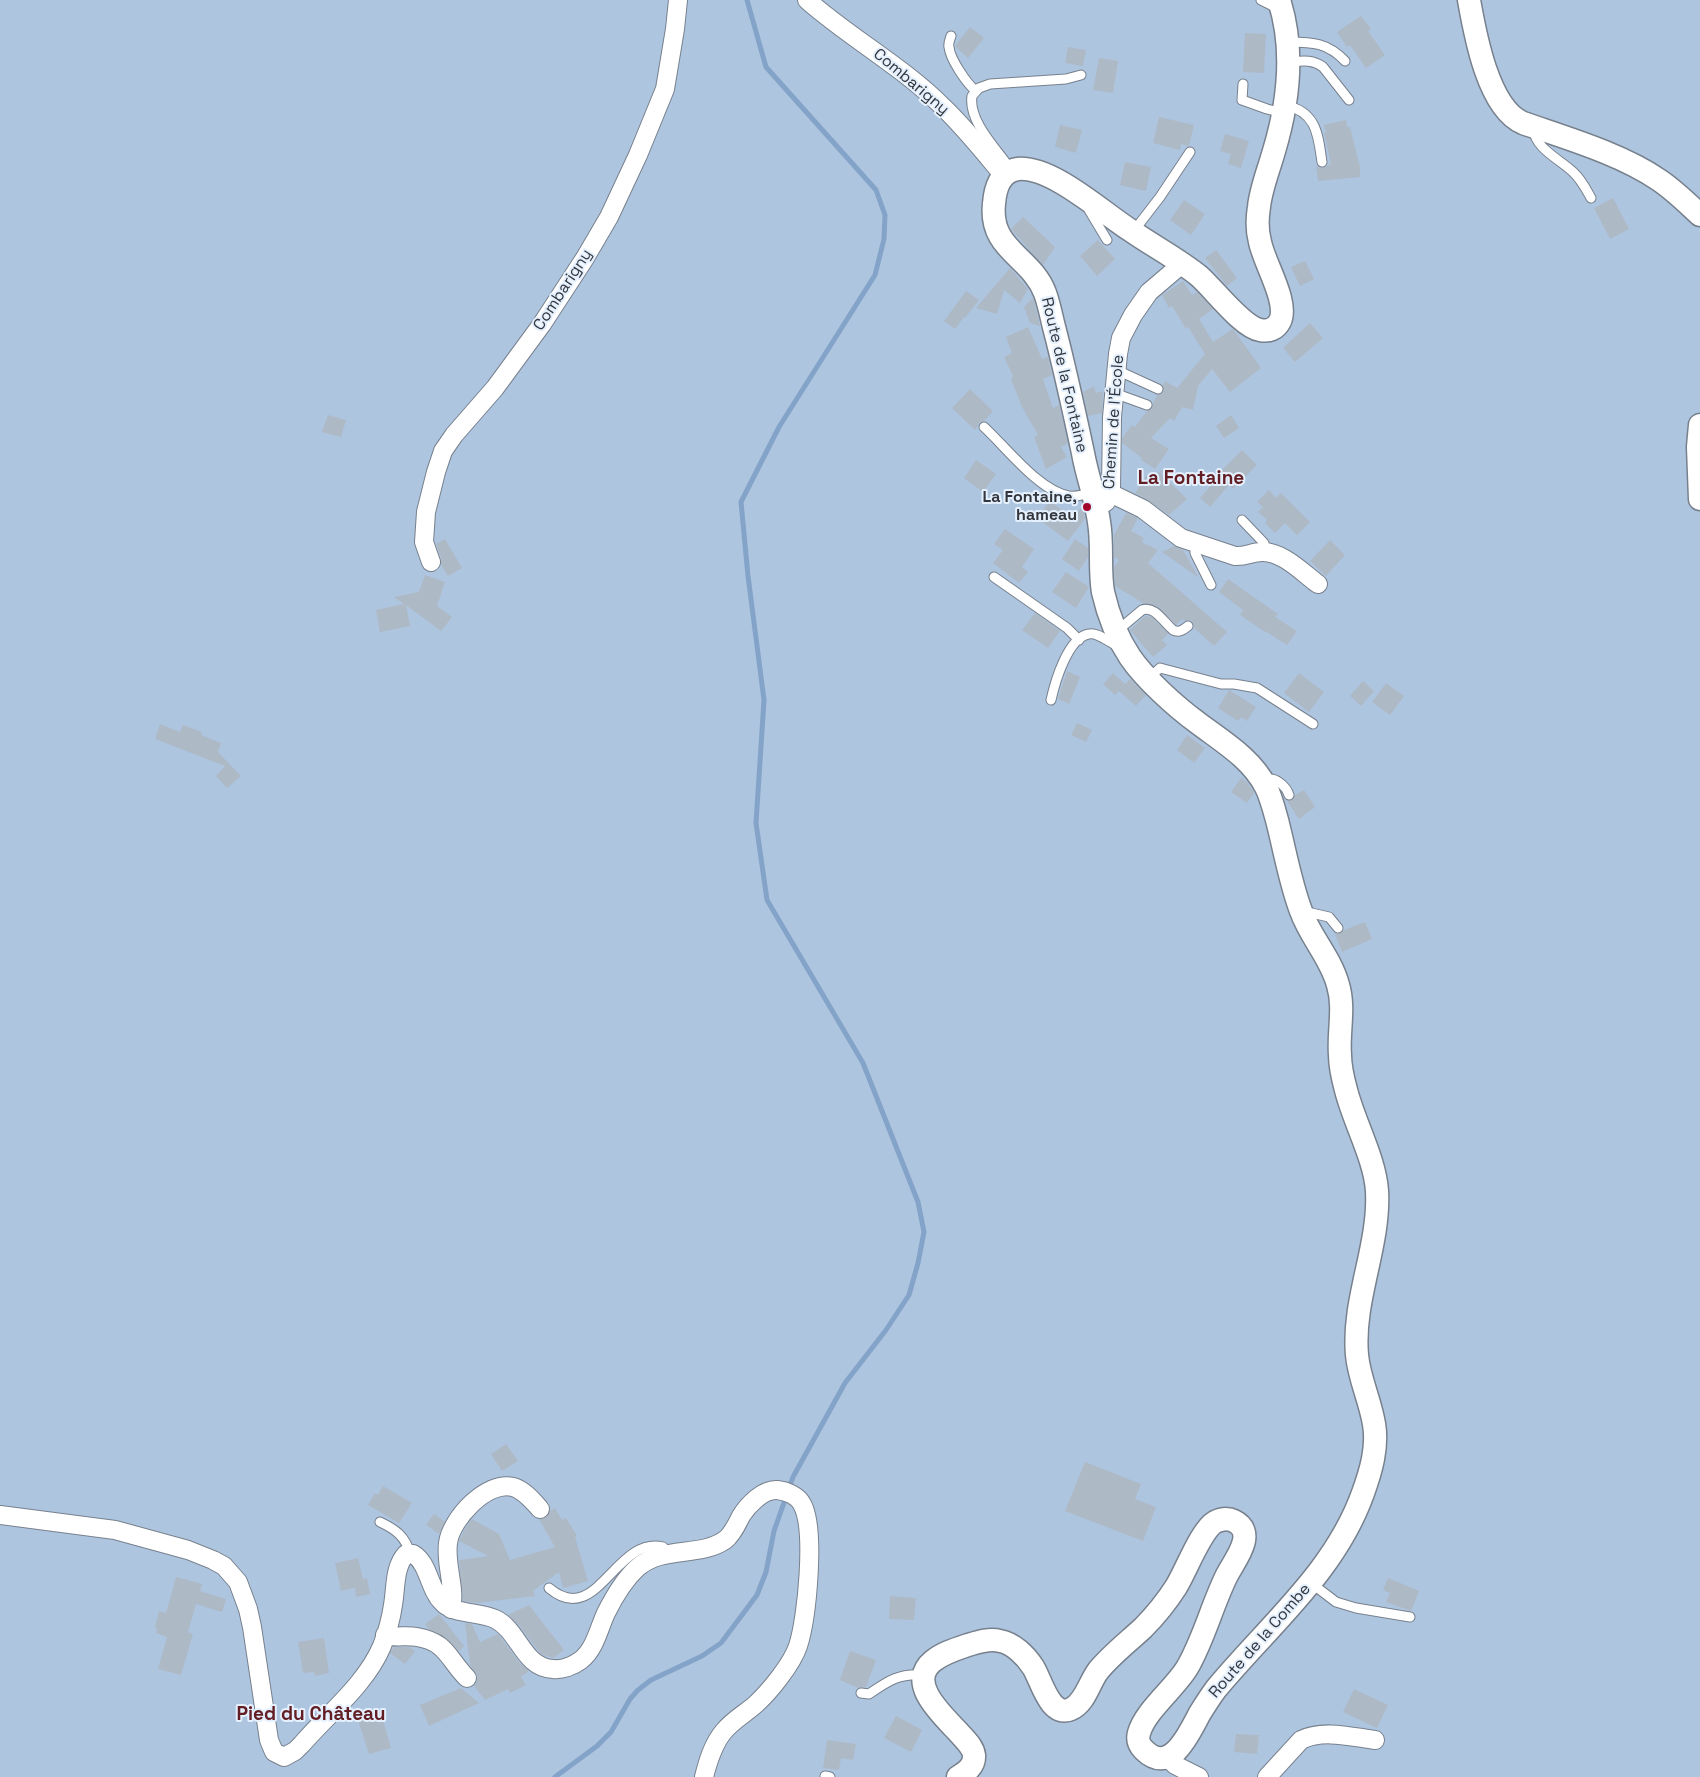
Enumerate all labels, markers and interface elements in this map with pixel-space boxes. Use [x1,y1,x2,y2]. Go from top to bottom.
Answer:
street label: Combarigny [869,45,953,119]
street label: Combarigny [530,246,596,334]
street label: Route de la Fontaine [1037,295,1091,455]
street label: Chemin de l'École [1100,354,1128,490]
district label: La Fontaine [1138,468,1244,490]
place label: La Fontaine, hameau [983,488,1077,526]
marker: La Fontaine, hameau [1081,501,1093,513]
street label: Route de la Combe [1205,1580,1315,1702]
district label: Pied du Château [236,1704,386,1726]

